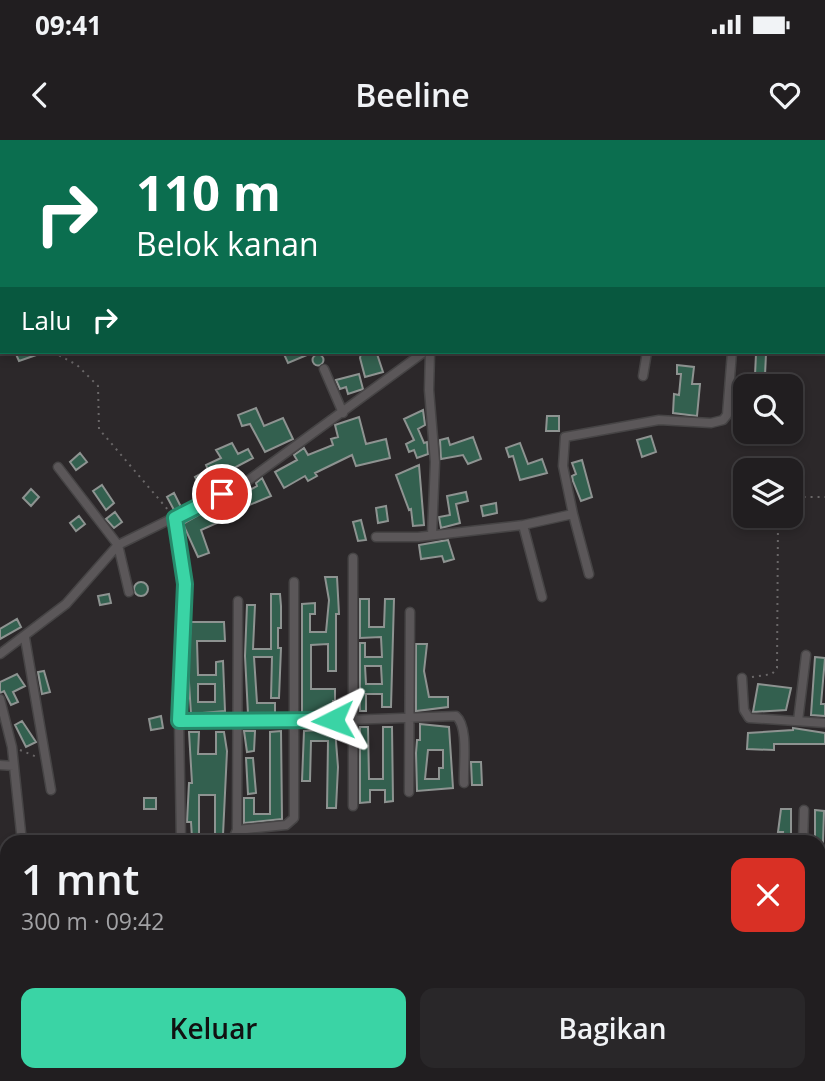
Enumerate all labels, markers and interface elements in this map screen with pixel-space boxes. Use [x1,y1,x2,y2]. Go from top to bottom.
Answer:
text: 09:41 [35,7,102,43]
text: Beeline [355,73,470,116]
icon: back [21,76,59,114]
icon: heart [766,76,804,114]
text: 110 m [136,159,281,225]
icon: right [21,168,112,259]
text: Belok kanan [136,222,319,265]
icon: right [86,301,124,339]
text: Lalu [21,302,72,338]
map controls [733,374,803,528]
button: search [733,374,803,444]
button: layers [733,458,803,528]
pin [192,464,252,524]
icon: arrive [203,475,241,513]
position arrow [296,683,370,757]
text: 1 mnt [21,850,139,907]
button: close [731,858,805,932]
text: 300 m · 09:42 [21,905,164,937]
button: Keluar [21,988,406,1068]
button: Bagikan [420,988,805,1068]

